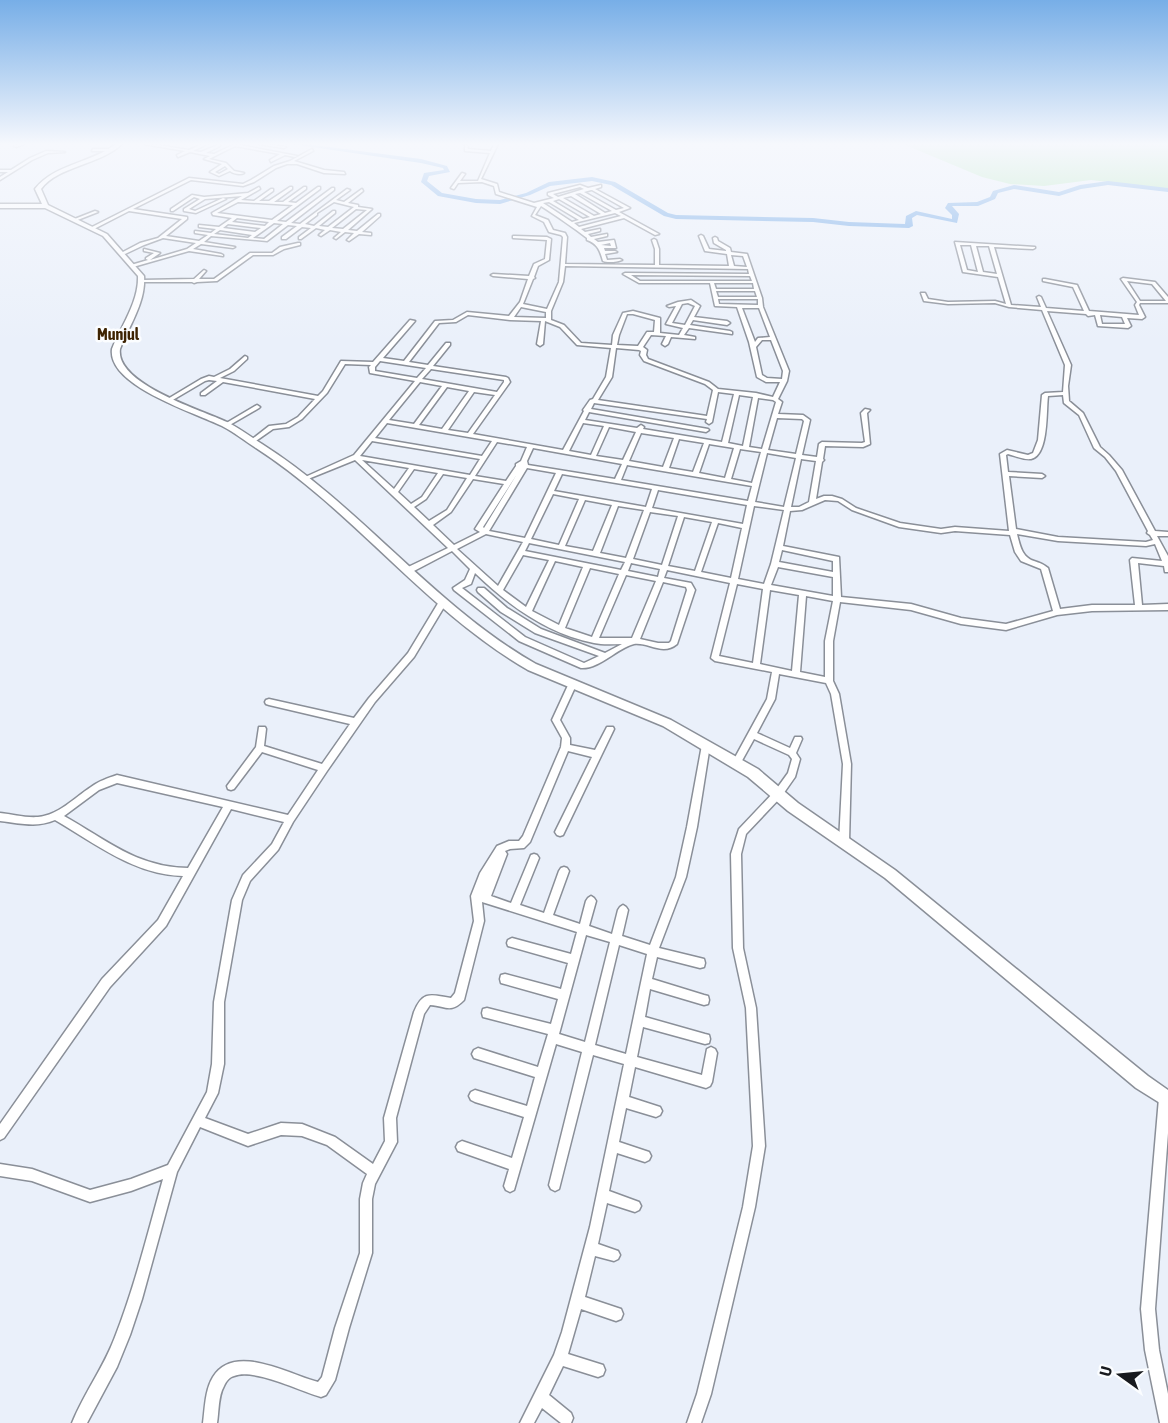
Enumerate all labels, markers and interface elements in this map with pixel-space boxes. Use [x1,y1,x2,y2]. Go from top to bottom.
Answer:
district label: Munjul [97,325,140,343]
north arrow [1090,1345,1150,1405]
text: U [1096,1364,1115,1378]

